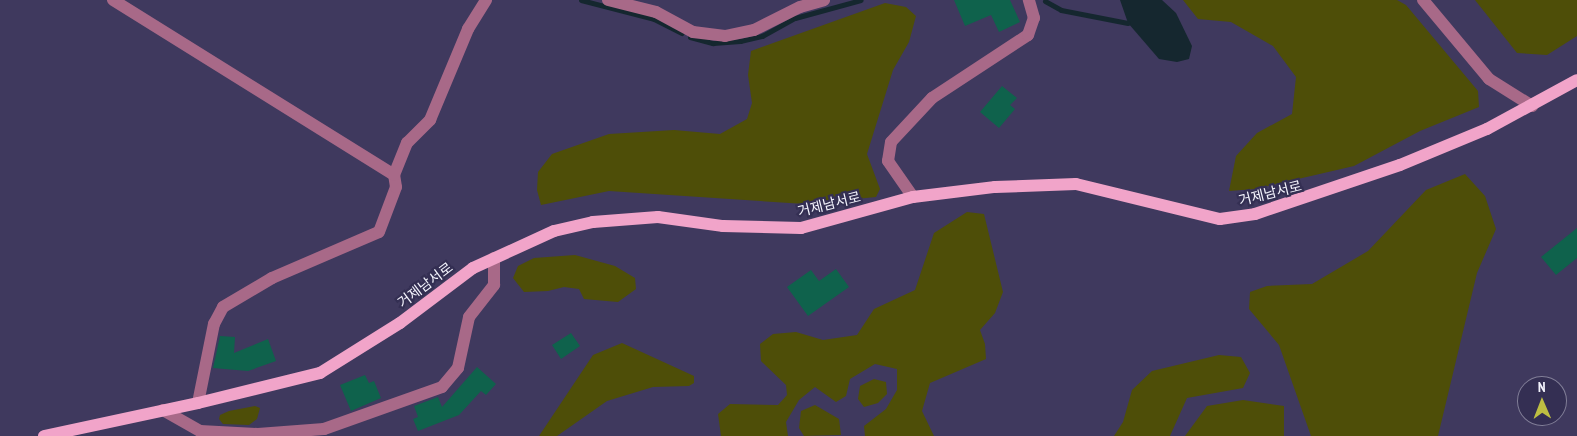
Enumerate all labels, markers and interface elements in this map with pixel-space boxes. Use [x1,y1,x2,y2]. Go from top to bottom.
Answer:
street label: 거제남서로 [1237,177,1303,209]
street label: 거제남서로 [796,188,862,220]
street label: 거제남서로 [394,259,456,311]
north arrow [1517,376,1567,426]
text: N [1538,378,1546,396]

